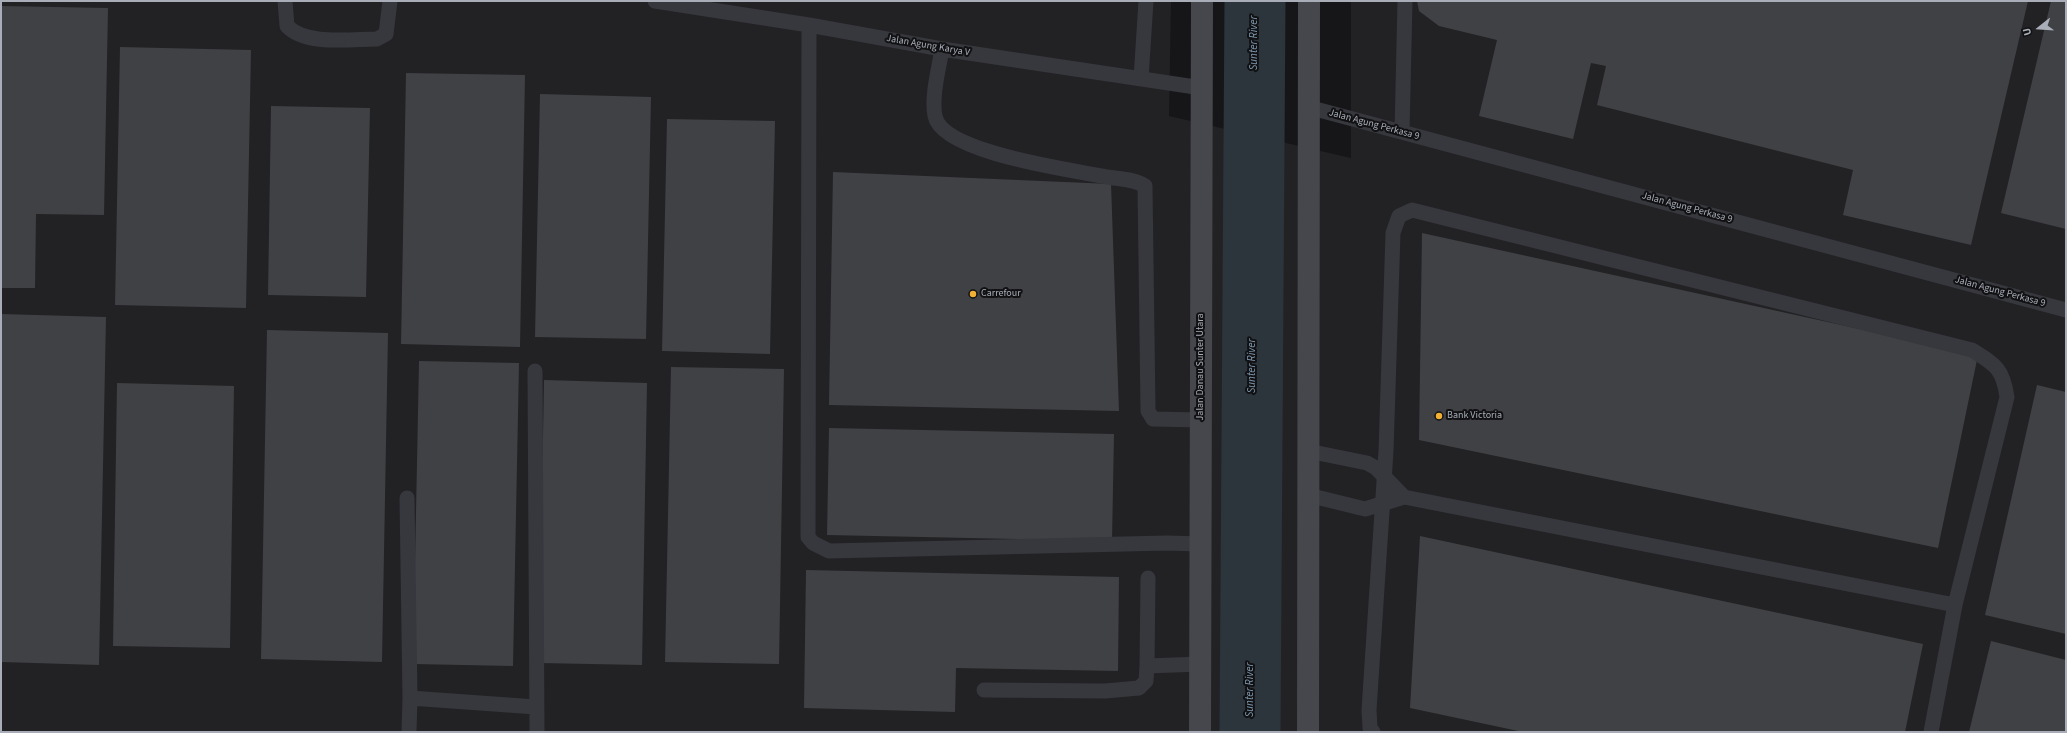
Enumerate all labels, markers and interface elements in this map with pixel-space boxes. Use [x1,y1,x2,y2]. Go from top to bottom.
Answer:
north arrow [2019,8,2059,48]
water label: Sunter River [1248,16,1262,70]
text: U [2019,26,2035,37]
street label: Jalan Agung Karya V [885,33,971,59]
street label: Jalan Agung Perkasa 9 [1327,107,1421,143]
street label: Jalan Agung Perkasa 9 [1640,190,1734,226]
street label: Jalan Agung Perkasa 9 [1953,274,2047,310]
place label: Carrefour [981,288,1021,300]
marker: Carrefour [968,289,978,299]
street label: Jalan Danau Sunter Utara [1195,314,1207,420]
water label: Sunter River [1246,339,1260,393]
place label: Bank Victoria [1447,410,1502,422]
marker: Bank Victoria [1434,411,1444,421]
water label: Sunter River [1244,663,1258,717]

